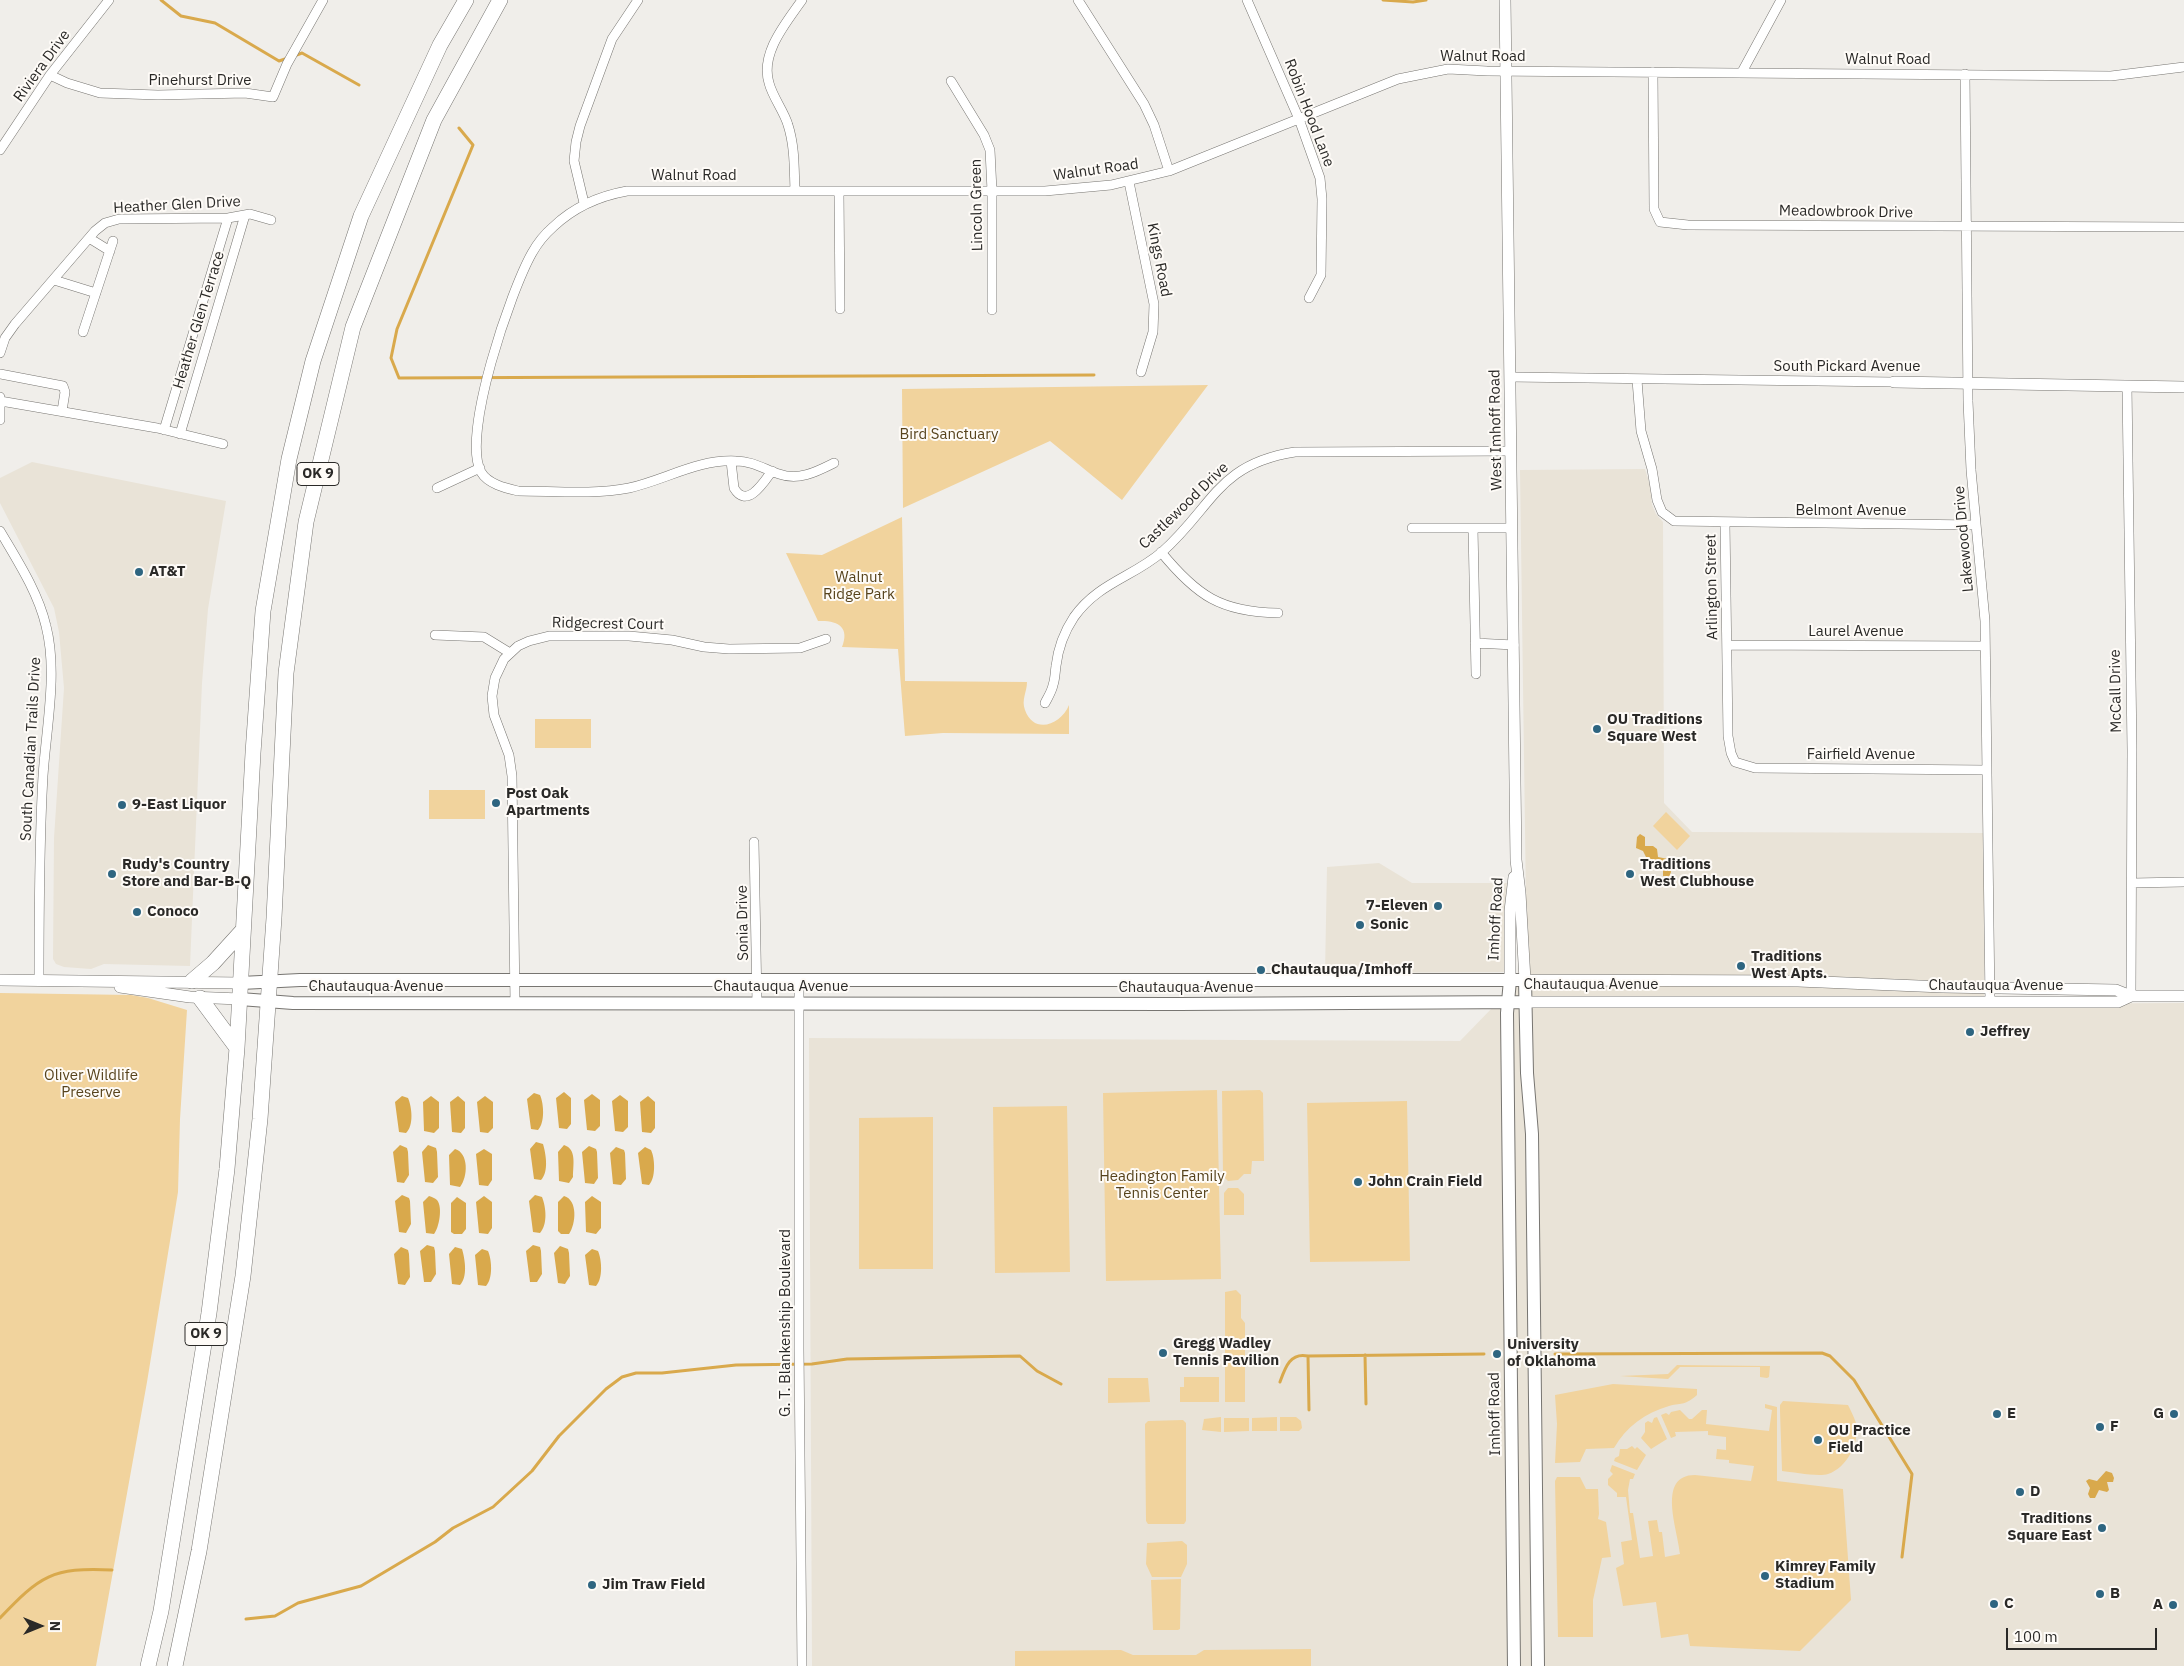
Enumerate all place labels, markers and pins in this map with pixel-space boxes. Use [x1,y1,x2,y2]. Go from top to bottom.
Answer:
place label: AT&T [149,563,186,581]
marker: AT&T [133,566,145,578]
place label: OU Traditions Square West [1607,711,1703,746]
marker: OU Traditions Square West [1591,723,1603,735]
place label: Post Oak Apartments [506,785,590,820]
place label: 9-East Liquor [132,796,226,814]
marker: Post Oak Apartments [490,797,502,809]
marker: 9-East Liquor [116,799,128,811]
place label: Rudy's Country Store and Bar-B-Q [122,856,251,891]
place label: Traditions West Clubhouse [1640,856,1754,891]
marker: Rudy's Country Store and Bar-B-Q [106,868,118,880]
marker: Traditions West Clubhouse [1624,868,1636,880]
place label: 7-Eleven [1366,897,1428,915]
marker: 7-Eleven [1432,900,1444,912]
place label: Conoco [147,903,199,921]
marker: Conoco [131,906,143,918]
place label: Sonic [1370,916,1409,934]
marker: Sonic [1354,919,1366,931]
place label: Traditions West Apts. [1751,948,1828,983]
marker: Traditions West Apts. [1735,960,1747,972]
place label: Chautauqua/Imhoff [1271,961,1412,979]
marker: Chautauqua/Imhoff [1255,964,1267,976]
place label: Jeffrey [1980,1023,2030,1041]
marker: Jeffrey [1964,1026,1976,1038]
place label: John Crain Field [1368,1173,1482,1191]
marker: John Crain Field [1352,1176,1364,1188]
place label: Gregg Wadley Tennis Pavilion [1173,1335,1279,1370]
place label: University of Oklahoma [1507,1336,1596,1371]
marker: Gregg Wadley Tennis Pavilion [1157,1347,1169,1359]
marker: University of Oklahoma [1491,1348,1503,1360]
place label: E [2007,1405,2016,1423]
place label: G [2153,1405,2164,1423]
marker: E [1991,1408,2003,1420]
marker: G [2168,1408,2180,1420]
place label: F [2110,1418,2119,1436]
marker: F [2094,1421,2106,1433]
place label: OU Practice Field [1828,1422,1911,1457]
marker: OU Practice Field [1812,1434,1824,1446]
place label: D [2030,1483,2040,1501]
marker: D [2014,1486,2026,1498]
place label: Traditions Square East [2007,1510,2092,1545]
marker: Traditions Square East [2096,1522,2108,1534]
place label: Kimrey Family Stadium [1775,1558,1876,1593]
marker: Kimrey Family Stadium [1759,1570,1771,1582]
place label: Jim Traw Field [602,1576,705,1594]
marker: Jim Traw Field [586,1579,598,1591]
place label: B [2110,1585,2120,1603]
marker: B [2094,1588,2106,1600]
place label: C [2004,1595,2014,1613]
place label: A [2153,1596,2163,1614]
marker: C [1988,1598,2000,1610]
marker: A [2167,1599,2179,1611]

